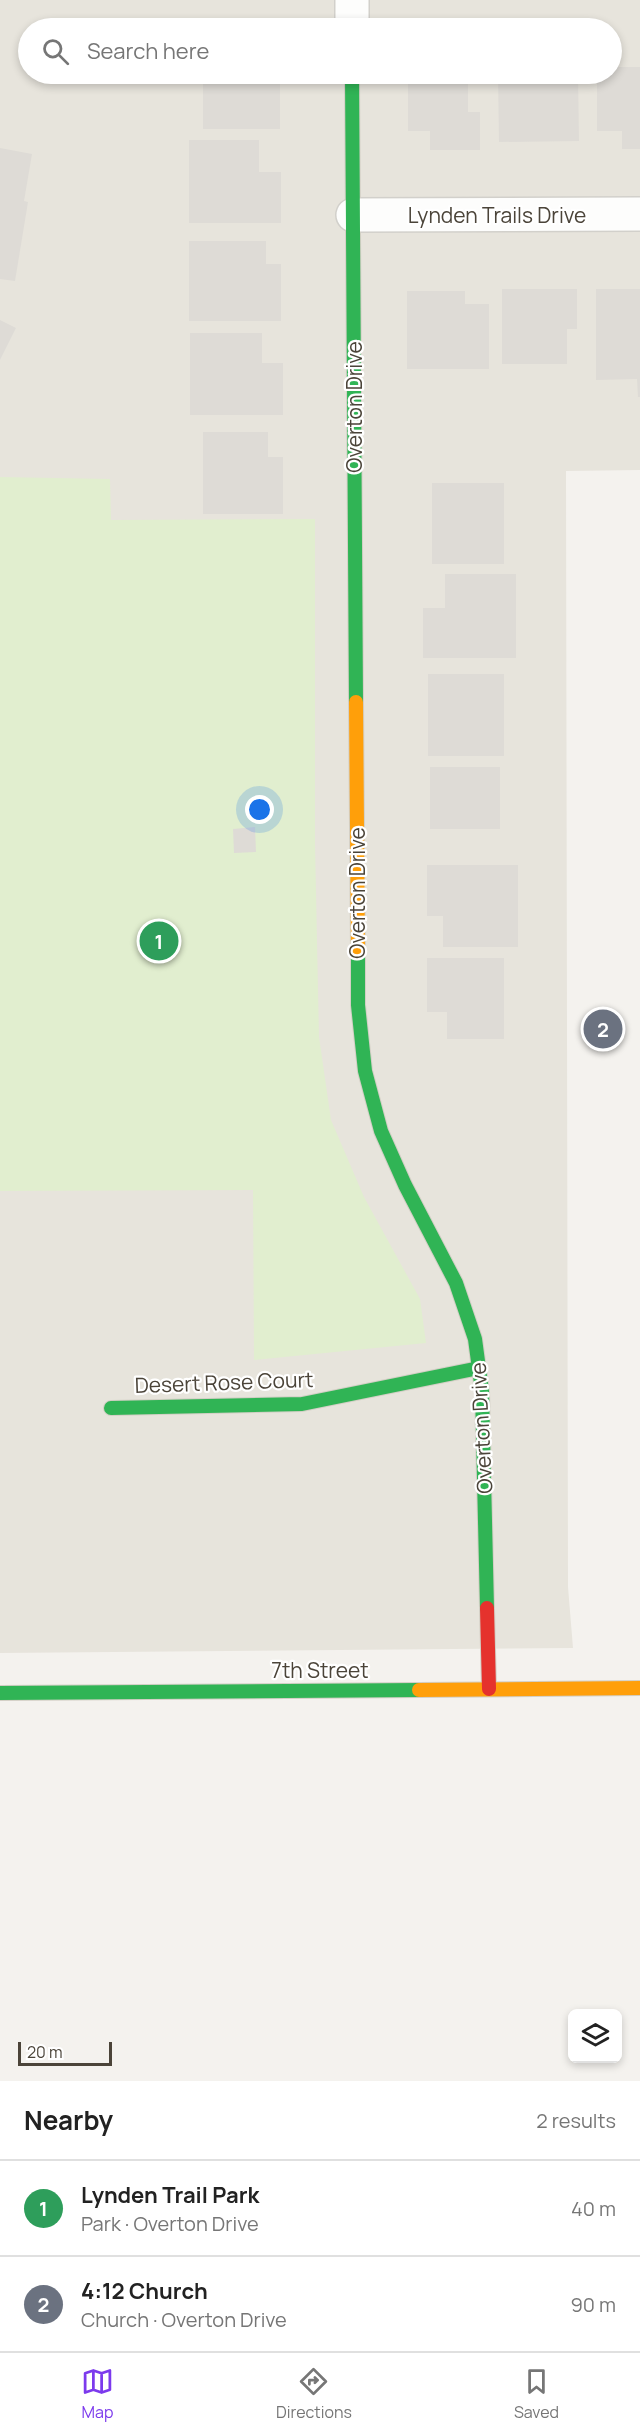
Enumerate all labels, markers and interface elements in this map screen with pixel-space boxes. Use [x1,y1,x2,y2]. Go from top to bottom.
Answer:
search box [18,18,622,84]
icon: search [39,35,72,68]
text: Search here [87,36,209,66]
street label: Lynden Trails Drive [408,201,586,229]
street label: Overton Drive [340,341,368,473]
your location [245,795,274,824]
street label: Overton Drive [343,827,371,959]
pin: 1 [140,918,178,964]
pin: 2 [584,1006,622,1052]
street label: Overton Drive [464,1362,498,1494]
street label: Desert Rose Court [134,1365,314,1399]
street label: 7th Street [271,1656,369,1684]
map controls [568,2009,622,2063]
button: layers [568,2009,622,2063]
scale bar [18,2039,112,2066]
text: 20 m [27,2041,63,2063]
text: Nearby [24,2102,113,2138]
text: 2 results [536,2107,616,2134]
text: Lynden Trail Park [81,2180,259,2210]
text: 1 [39,2195,48,2222]
text: 40 m [571,2195,616,2222]
text: Park · Overton Drive [81,2210,259,2237]
text: 4:12 Church [81,2276,208,2306]
text: 2 [38,2291,49,2318]
text: 90 m [570,2291,616,2318]
text: Church · Overton Drive [81,2306,287,2333]
tab: Map [81,2365,114,2423]
tab: Directions [276,2365,352,2423]
tab: Saved [514,2365,559,2423]

